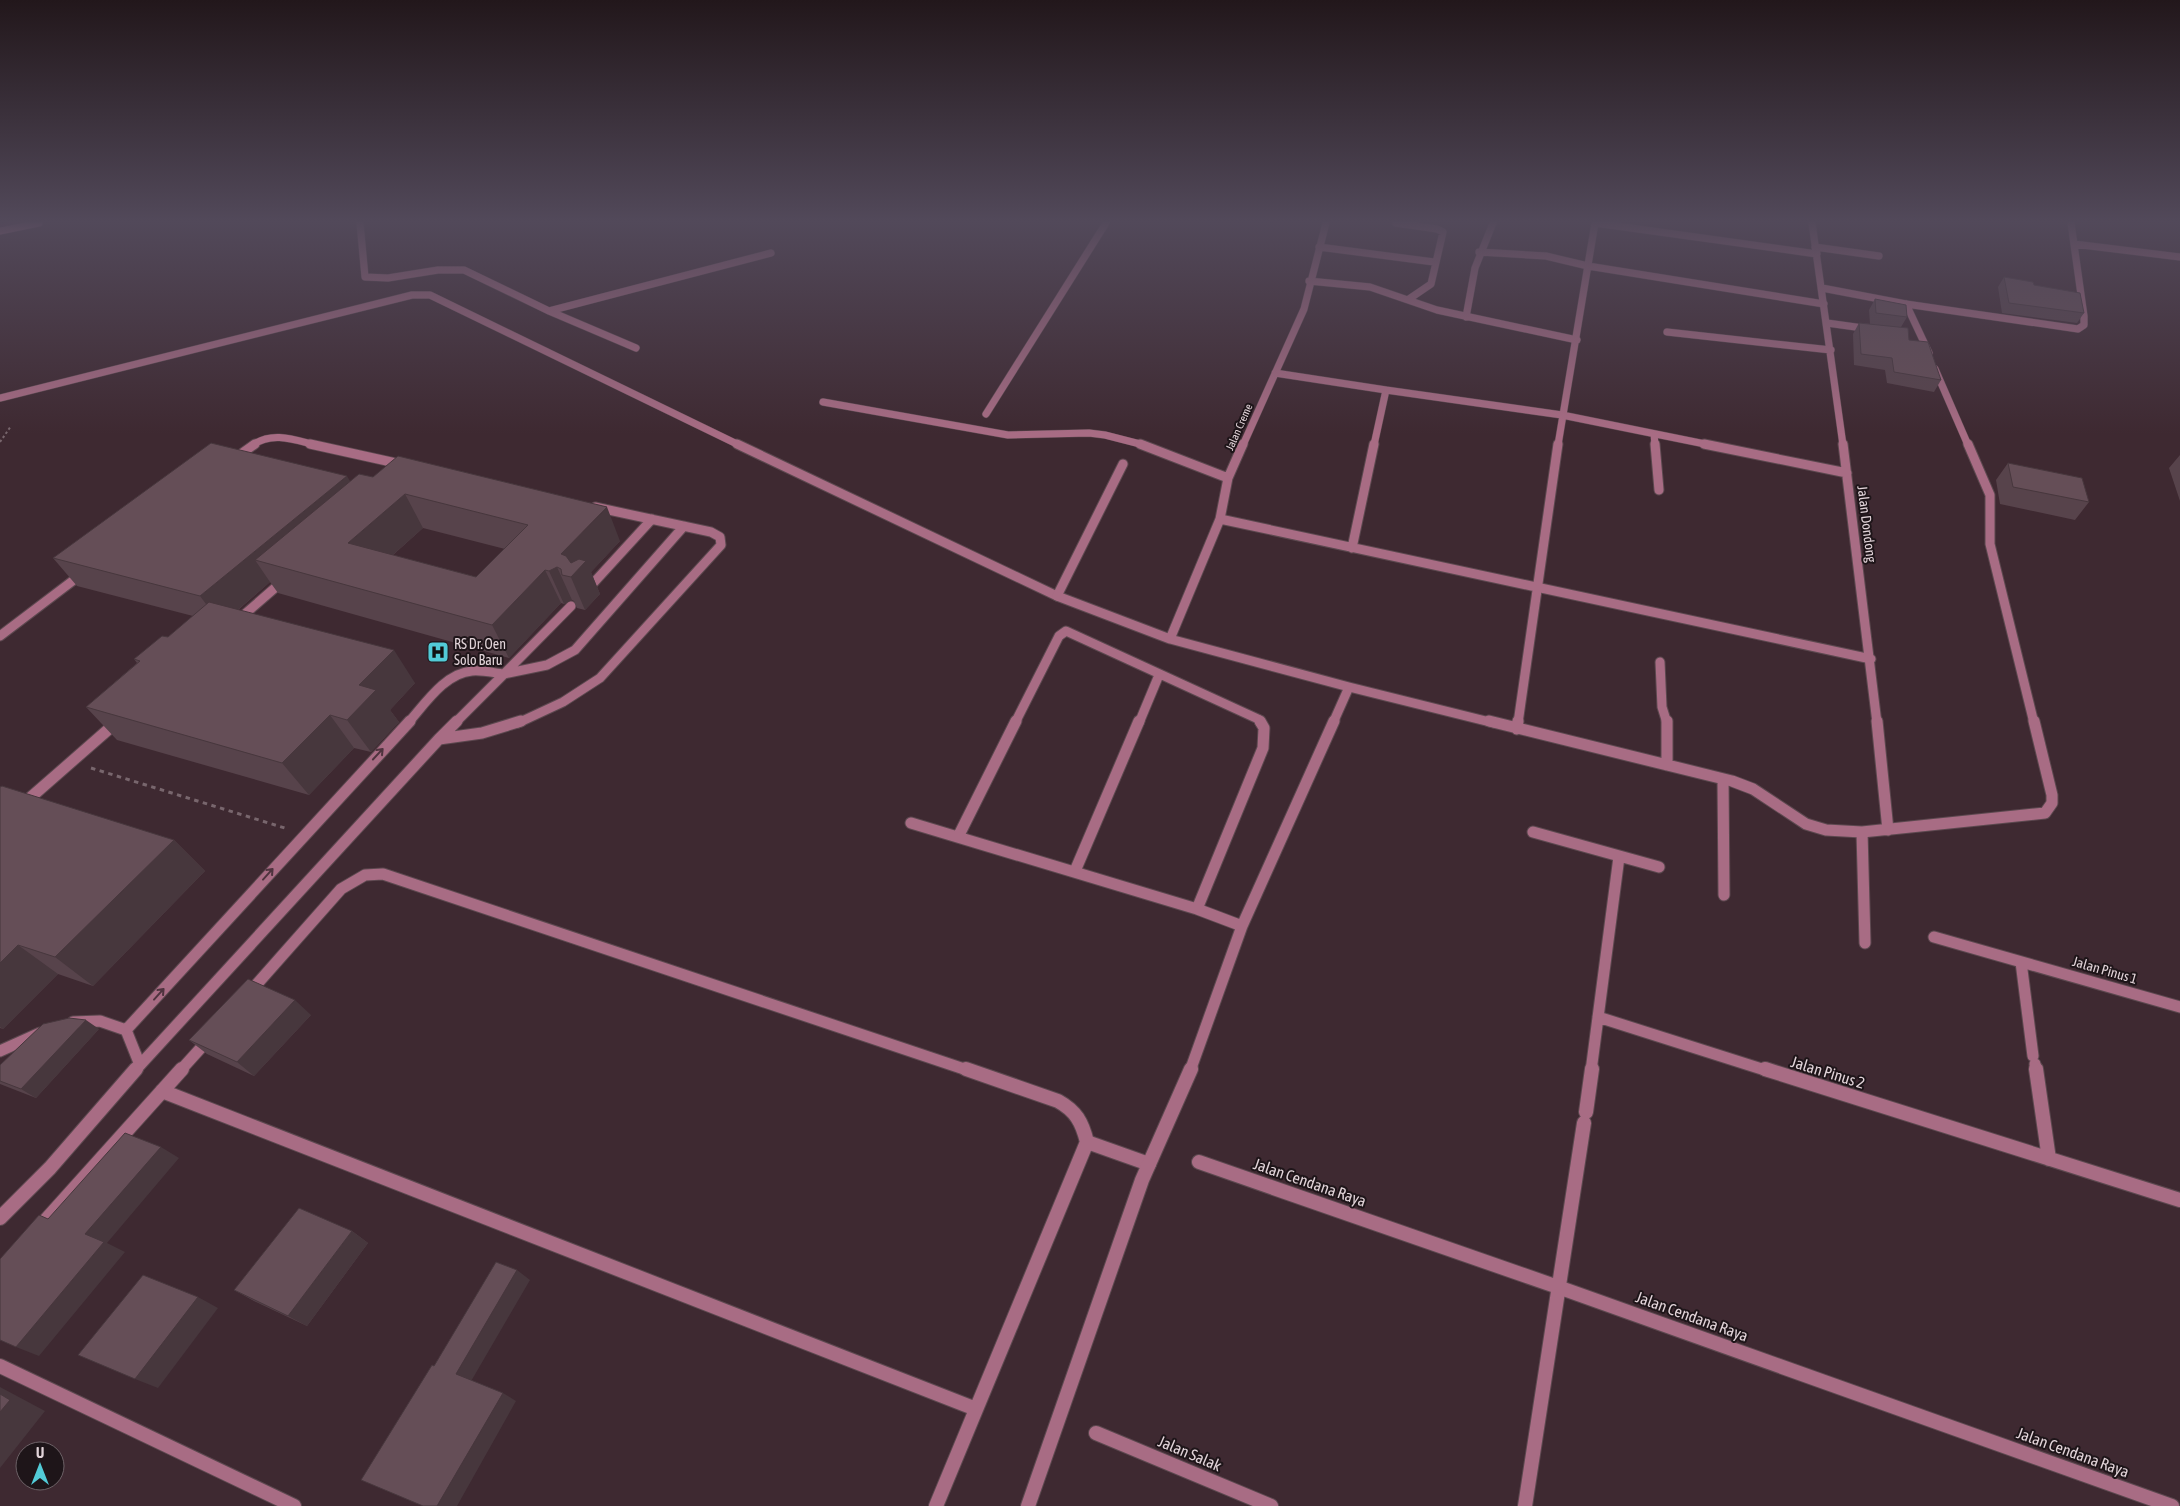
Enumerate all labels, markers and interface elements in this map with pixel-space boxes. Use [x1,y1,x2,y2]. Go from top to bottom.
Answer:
street label: Jalan Creme [1223,402,1255,452]
street label: Jalan Dondong [1854,485,1880,563]
place label: RS Dr. Oen Solo Baru [454,636,506,668]
hospital icon: RS Dr. Oen Solo Baru [426,640,450,664]
one-way arrow [372,748,384,760]
one-way arrow [262,867,274,880]
street label: Jalan Pinus 1 [2071,953,2139,987]
one-way arrow [153,988,165,1000]
street label: Jalan Pinus 2 [1789,1052,1867,1092]
street label: Jalan Cendana Raya [1251,1154,1369,1211]
street label: Jalan Cendana Raya [1633,1287,1751,1346]
street label: Jalan Cendana Raya [2014,1423,2132,1482]
street label: Jalan Salak [1156,1432,1224,1474]
north arrow [15,1441,65,1491]
text: U [36,1445,44,1461]

